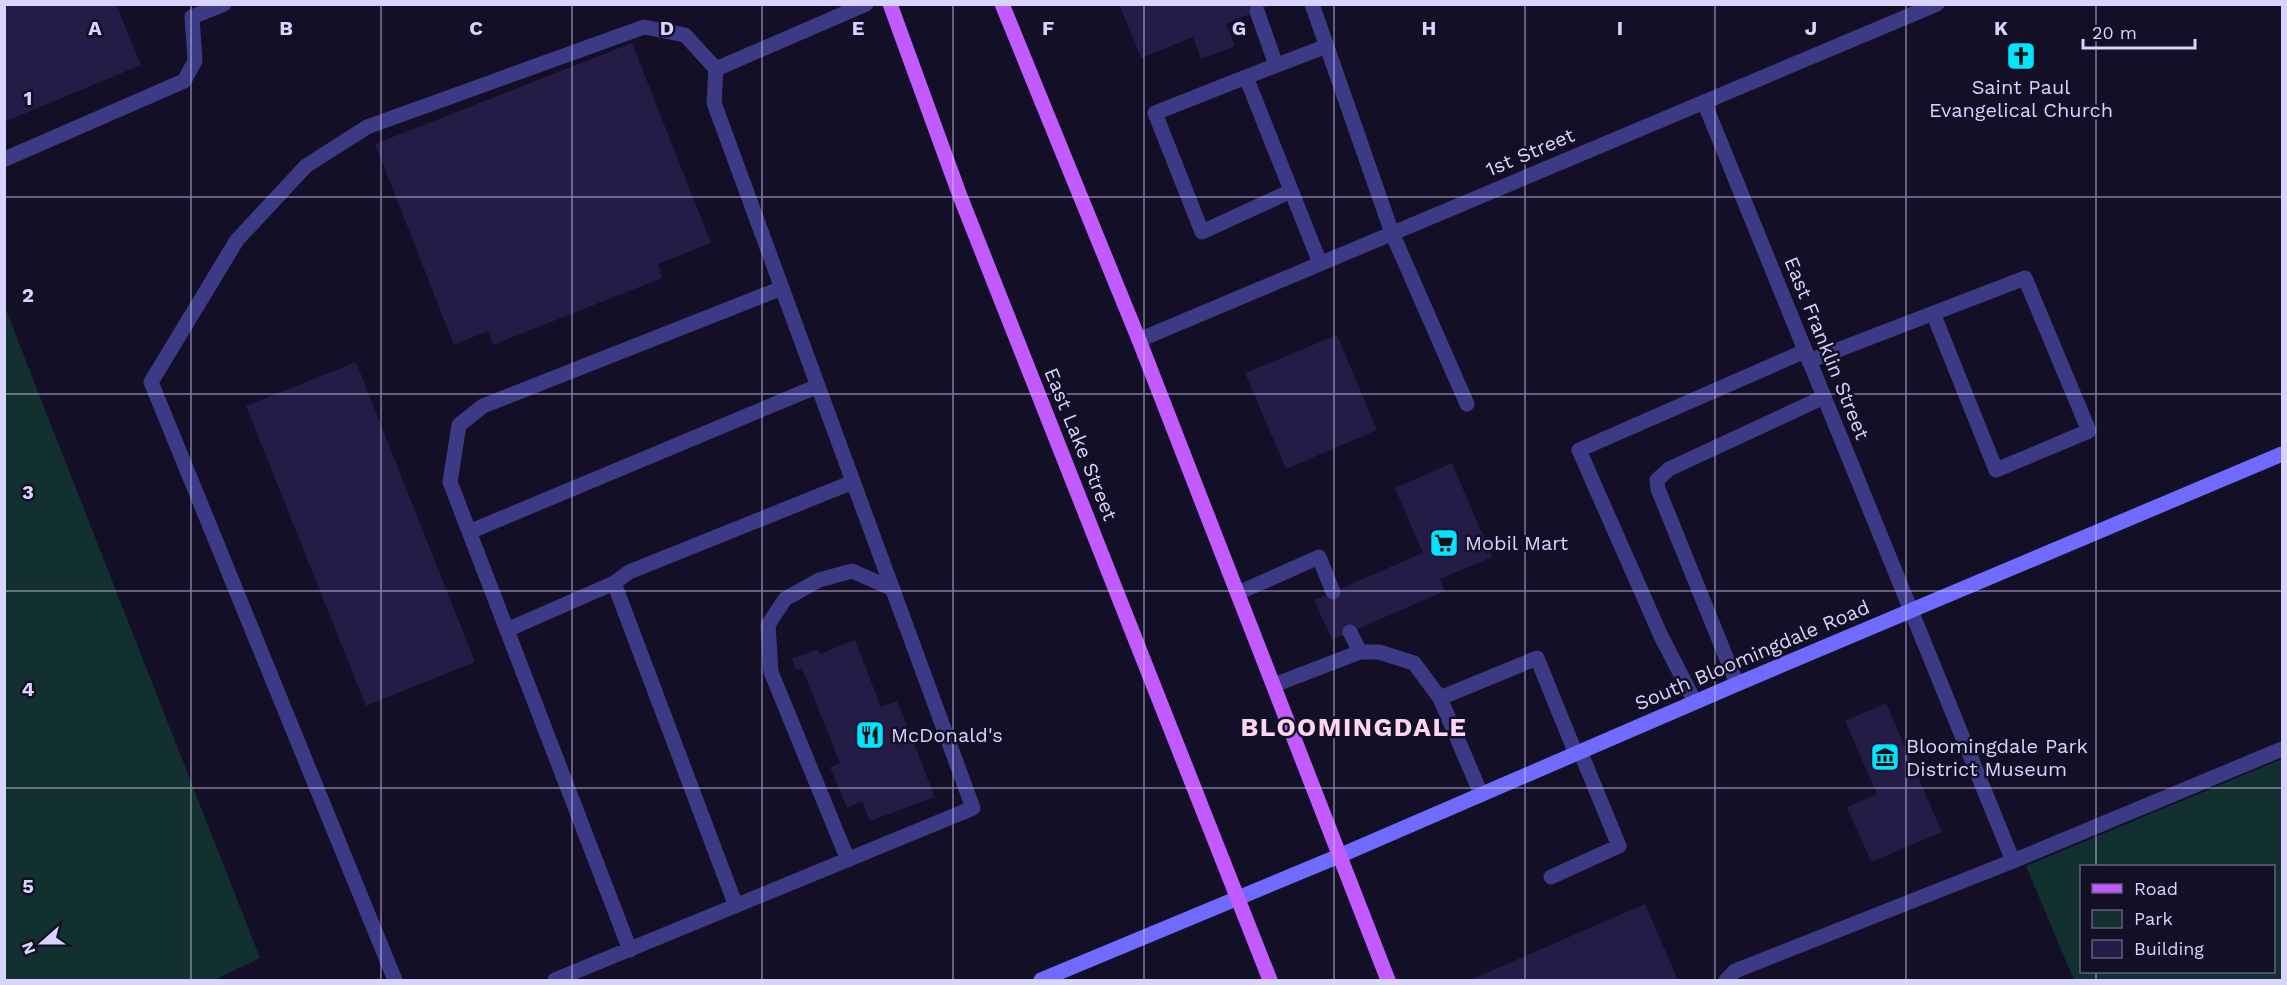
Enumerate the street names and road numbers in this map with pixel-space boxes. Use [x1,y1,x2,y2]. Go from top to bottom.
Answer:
street label: 1st Street [1482,122,1578,181]
street label: East Franklin Street [1779,253,1875,443]
street label: East Lake Street [1039,364,1123,524]
street label: South Bloomingdale Road [1631,595,1873,715]

